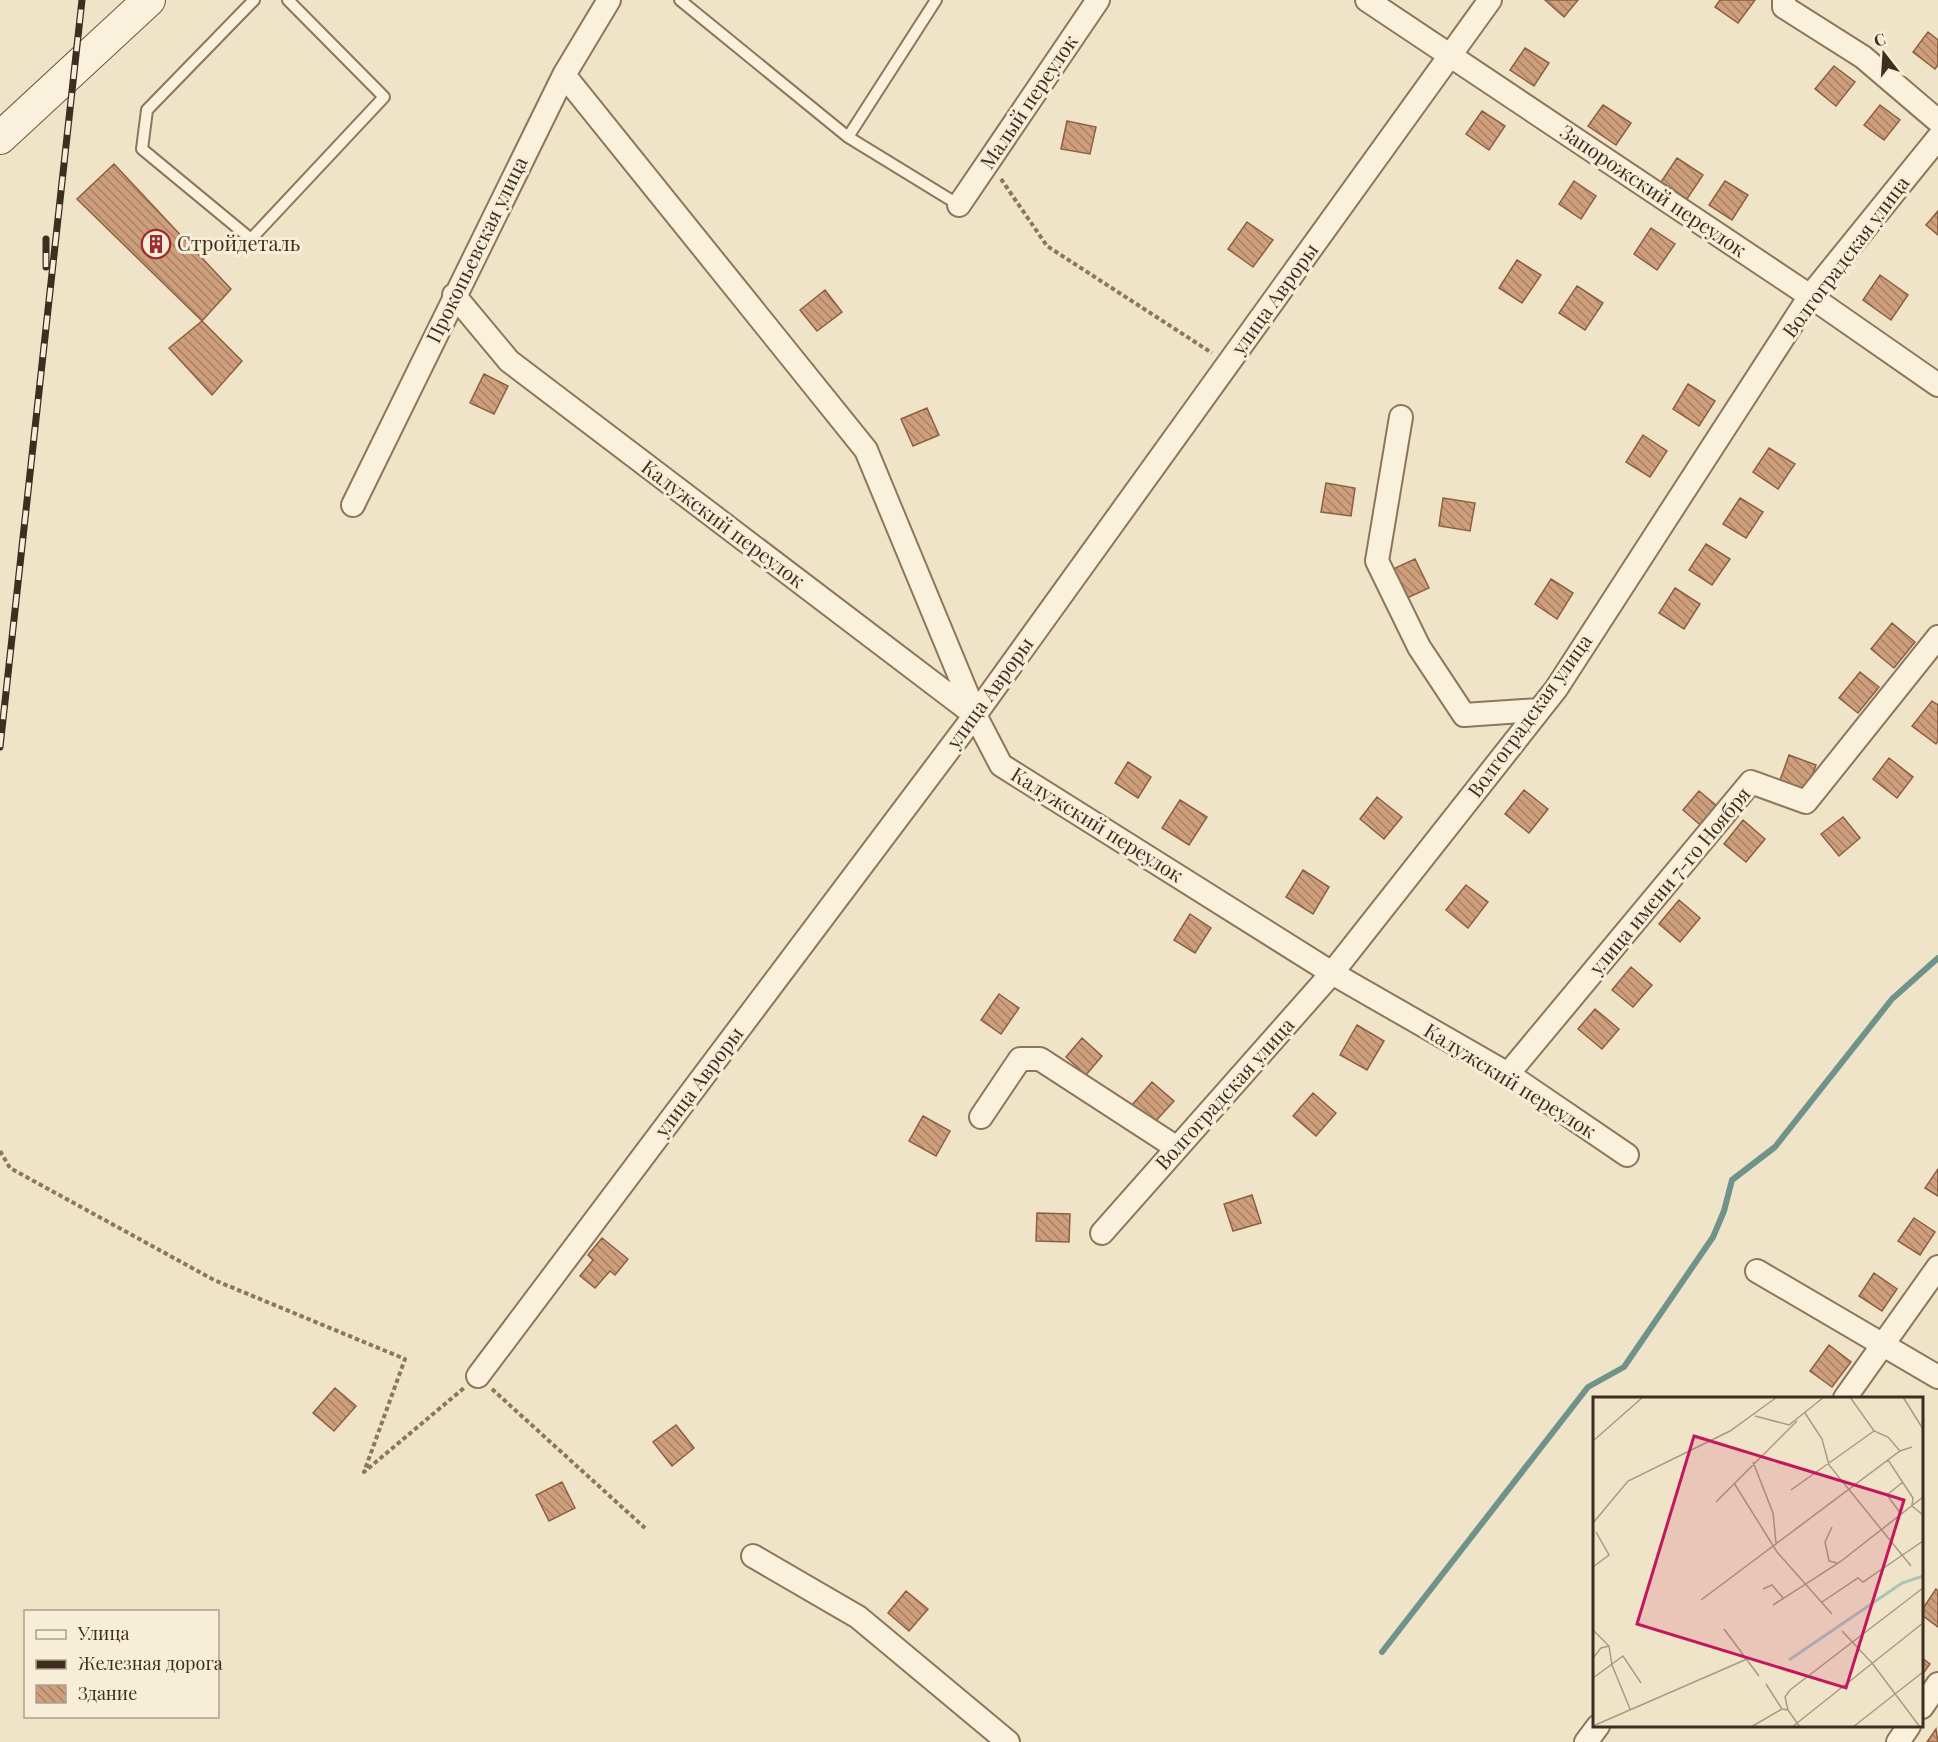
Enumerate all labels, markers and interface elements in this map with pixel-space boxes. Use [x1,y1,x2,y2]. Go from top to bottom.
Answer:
north arrow [1854,24,1914,84]
text: С [1871,27,1888,51]
street label: Малый переулок [973,28,1083,174]
street label: Запорожский переулок [1555,117,1753,263]
street label: Прокопьевская улица [419,152,533,347]
street label: Волгоградская улица [1775,170,1915,342]
building icon: Стройдеталь [140,228,172,260]
place label: Стройдеталь [177,229,300,256]
street label: улица Авроры [1224,237,1323,360]
street label: Калужский переулок [637,452,812,594]
street label: Волгоградская улица [1460,628,1597,802]
street label: улица Авроры [939,631,1038,754]
street label: Калужский переулок [1007,760,1189,888]
street label: улица имени 7-го Ноября [1582,780,1756,980]
street label: Волгоградская улица [1148,1011,1299,1175]
street label: Калужский переулок [1420,1016,1602,1144]
street label: улица Авроры [647,1020,748,1143]
inset map [1593,1397,1923,1727]
legend [24,1610,219,1718]
text: Улица [77,1621,129,1645]
text: Железная дорога [78,1651,223,1675]
text: Здание [78,1681,137,1705]

